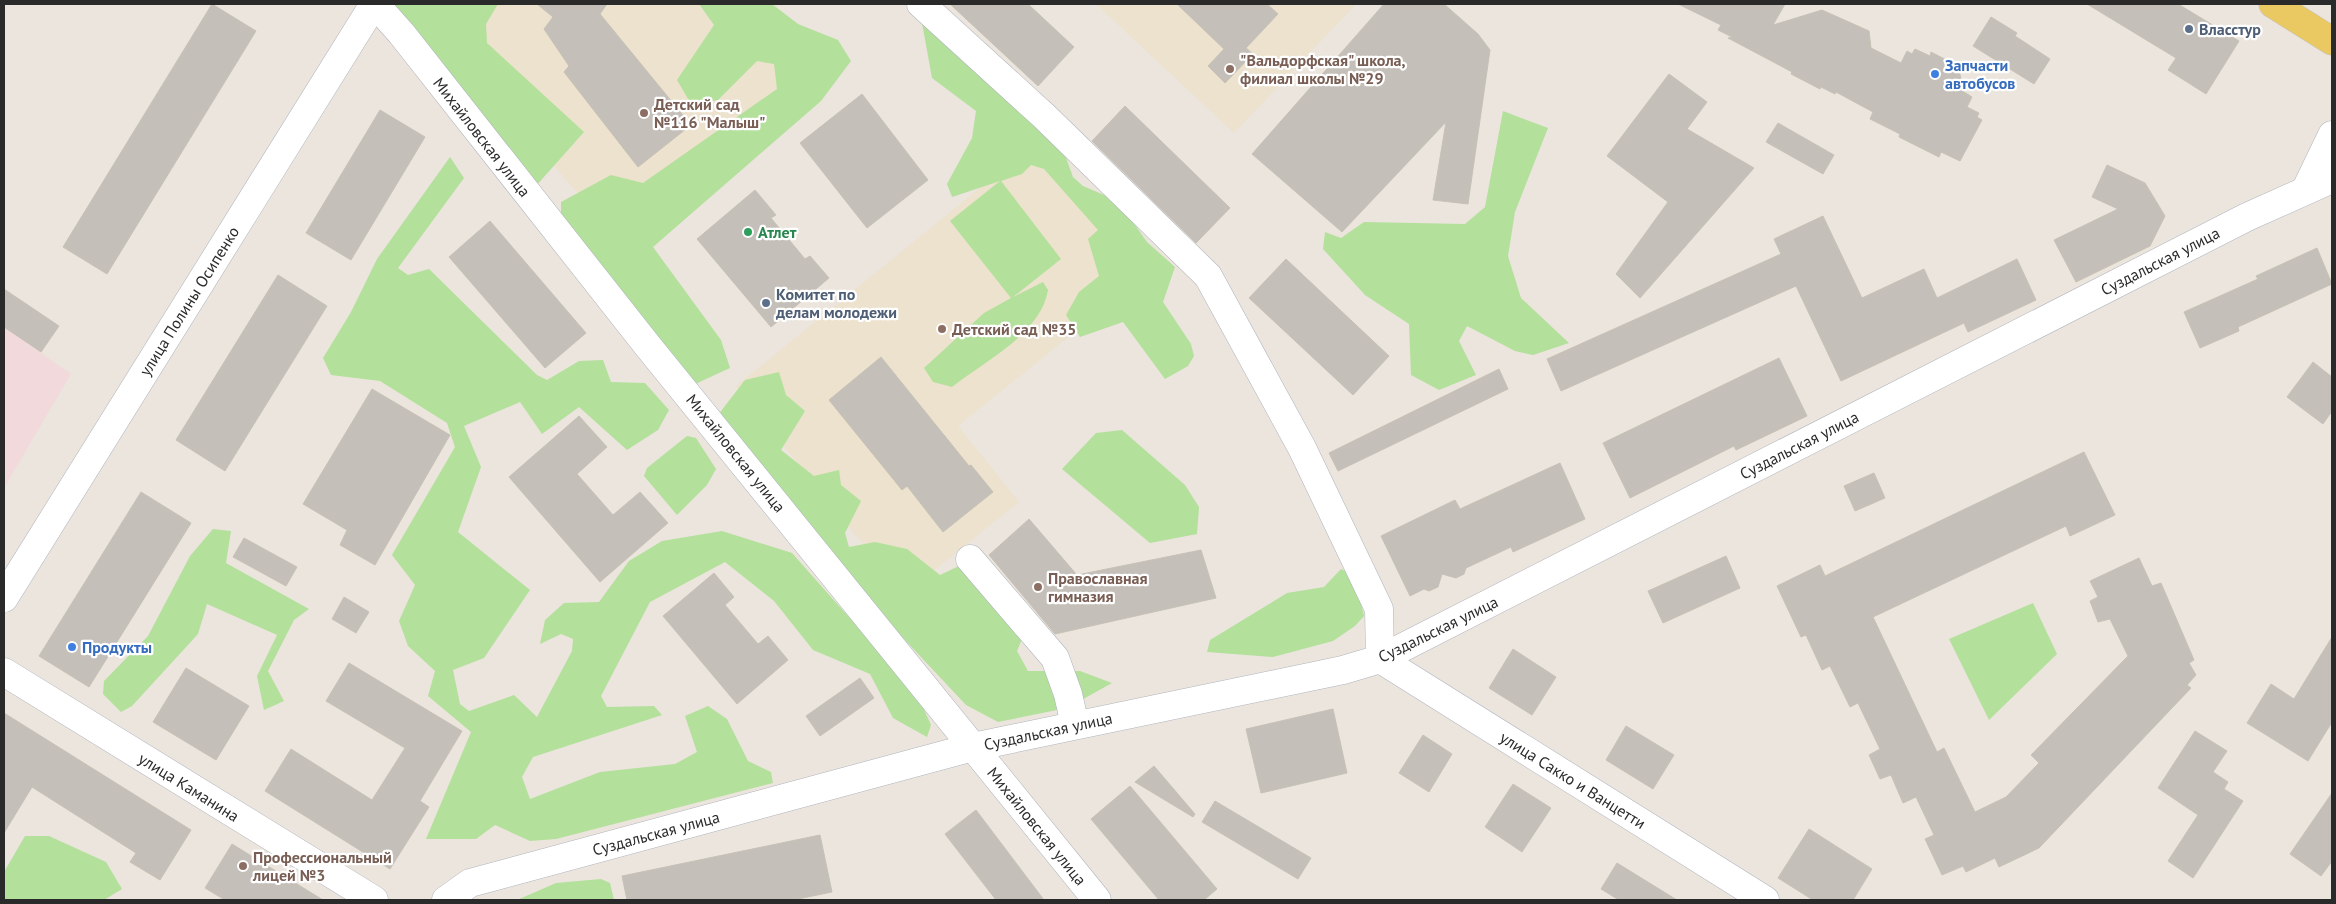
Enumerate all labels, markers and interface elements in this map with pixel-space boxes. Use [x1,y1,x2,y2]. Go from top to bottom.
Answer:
place label: Власстур [2199,19,2261,39]
marker: Власстур [2183,23,2195,35]
place label: "Вальдорфская" школа, филиал школы №29 [1240,50,1406,88]
place label: Запчасти автобусов [1945,55,2015,93]
marker: "Вальдорфская" школа, филиал школы №29 [1224,63,1236,75]
marker: Запчасти автобусов [1929,68,1941,80]
street label: Михайловская улица [429,73,535,201]
place label: Детский сад №116 "Малыш" [654,94,766,132]
marker: Детский сад №116 "Малыш" [638,107,650,119]
place label: Атлет [758,222,797,242]
street label: Суздальская улица [2097,222,2223,300]
street label: улица Полины Осипенко [135,223,243,379]
marker: Атлет [742,226,754,238]
place label: Комитет по делам молодежи [775,284,897,322]
marker: Комитет по делам молодежи [760,297,772,309]
place label: Детский сад №35 [952,319,1076,339]
marker: Детский сад №35 [936,323,948,335]
street label: Михайловская улица [682,390,790,516]
street label: Суздальская улица [1736,406,1862,484]
place label: Православная гимназия [1048,568,1148,606]
marker: Православная гимназия [1032,581,1044,593]
street label: Суздальская улица [1375,591,1501,667]
place label: Продукты [82,637,152,657]
marker: Продукты [66,641,78,653]
street label: Суздальская улица [982,708,1114,754]
street label: улица Сакко и Ванцетти [1496,727,1650,833]
street label: улица Каманина [135,748,243,826]
street label: Михайловская улица [983,763,1091,889]
street label: Суздальская улица [590,806,722,860]
place label: Профессиональный лицей №3 [252,847,392,885]
marker: Профессиональный лицей №3 [237,860,249,872]

